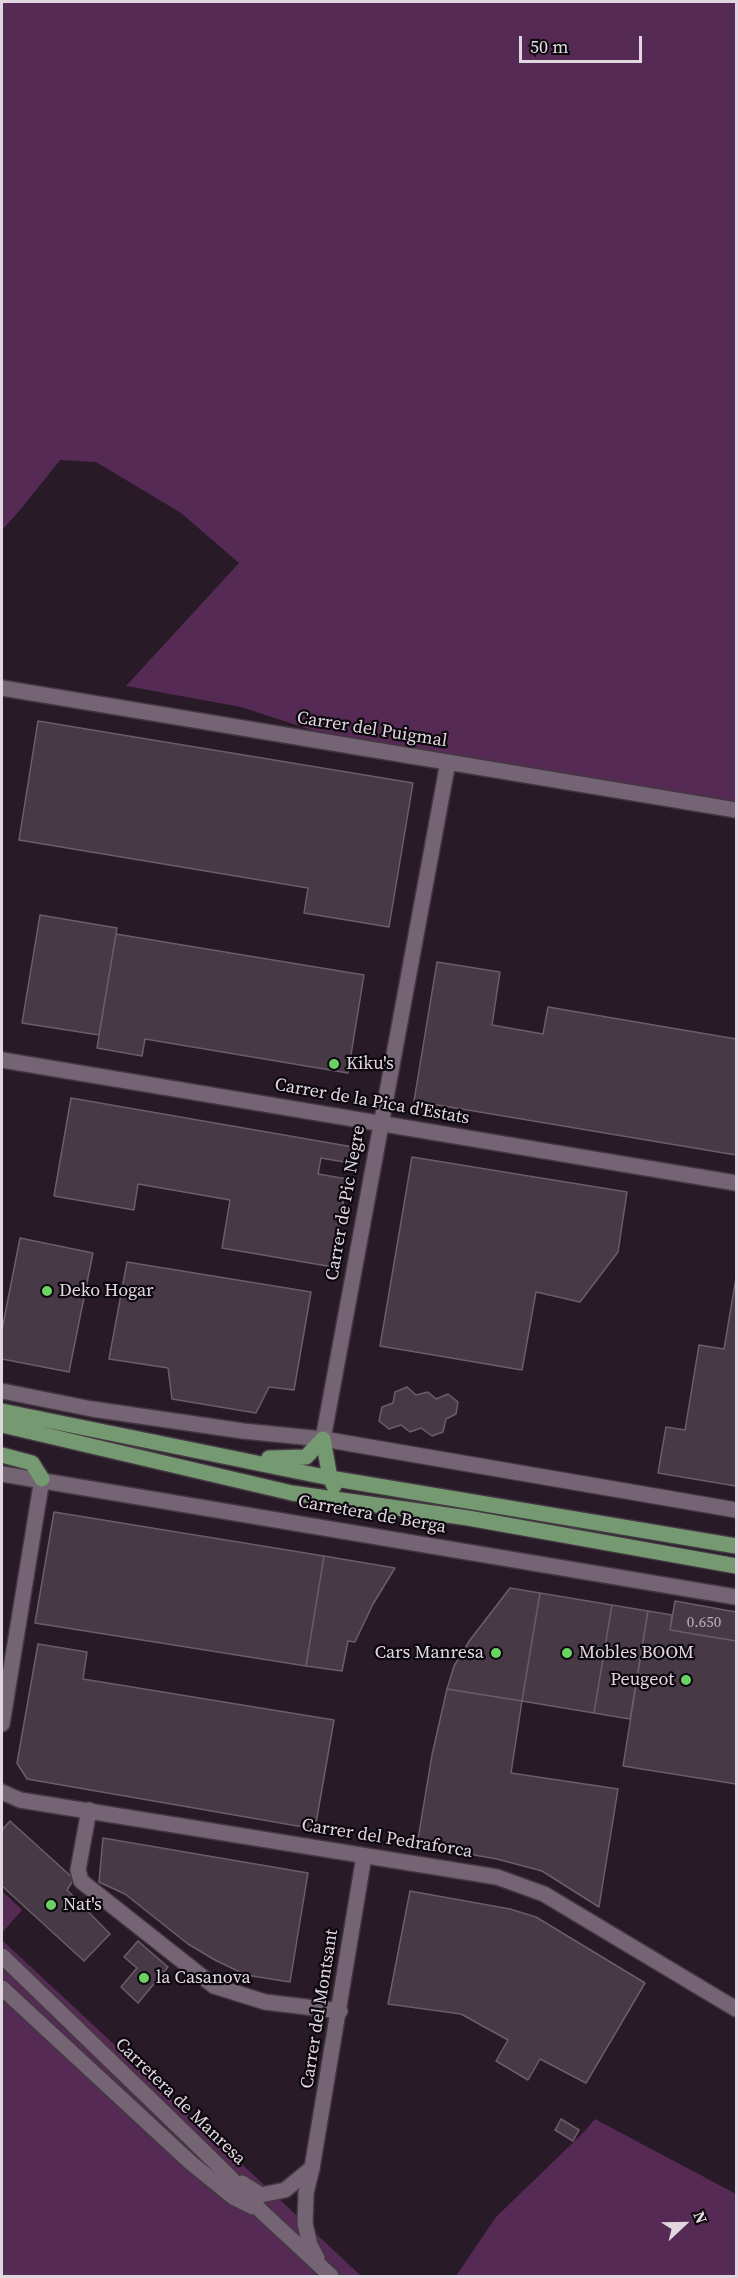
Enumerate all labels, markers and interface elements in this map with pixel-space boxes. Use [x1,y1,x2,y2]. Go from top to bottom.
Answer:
scale bar [522,24,645,62]
text: 50 m [530,34,568,59]
street label: Carrer del Puigmal [295,707,449,753]
place label: Kiku's [346,1053,394,1075]
marker: Kiku's [327,1057,341,1071]
street label: Carrer de la Pica d'Estats [273,1074,471,1130]
street label: Carrer de Pic Negre [322,1124,370,1282]
place label: Deko Hogar [59,1280,154,1302]
marker: Deko Hogar [40,1284,54,1298]
street label: Carretera de Berga [296,1491,448,1539]
house number: 0.650 [687,1614,721,1632]
place label: Cars Manresa [375,1642,484,1664]
place label: Mobles BOOM [579,1642,694,1664]
marker: Cars Manresa [489,1646,503,1660]
marker: Mobles BOOM [560,1646,574,1660]
place label: Peugeot [610,1669,674,1691]
marker: Peugeot [679,1673,693,1687]
street label: Carrer del Pedraforca [300,1815,474,1863]
place label: Nat's [63,1894,102,1916]
marker: Nat's [44,1898,58,1912]
street label: Carrer del Montsant [297,1928,343,2090]
place label: la Casanova [156,1967,251,1989]
marker: la Casanova [137,1971,151,1985]
street label: Carretera de Manresa [110,2034,250,2170]
north arrow [654,2194,714,2254]
text: N [688,2208,713,2227]

